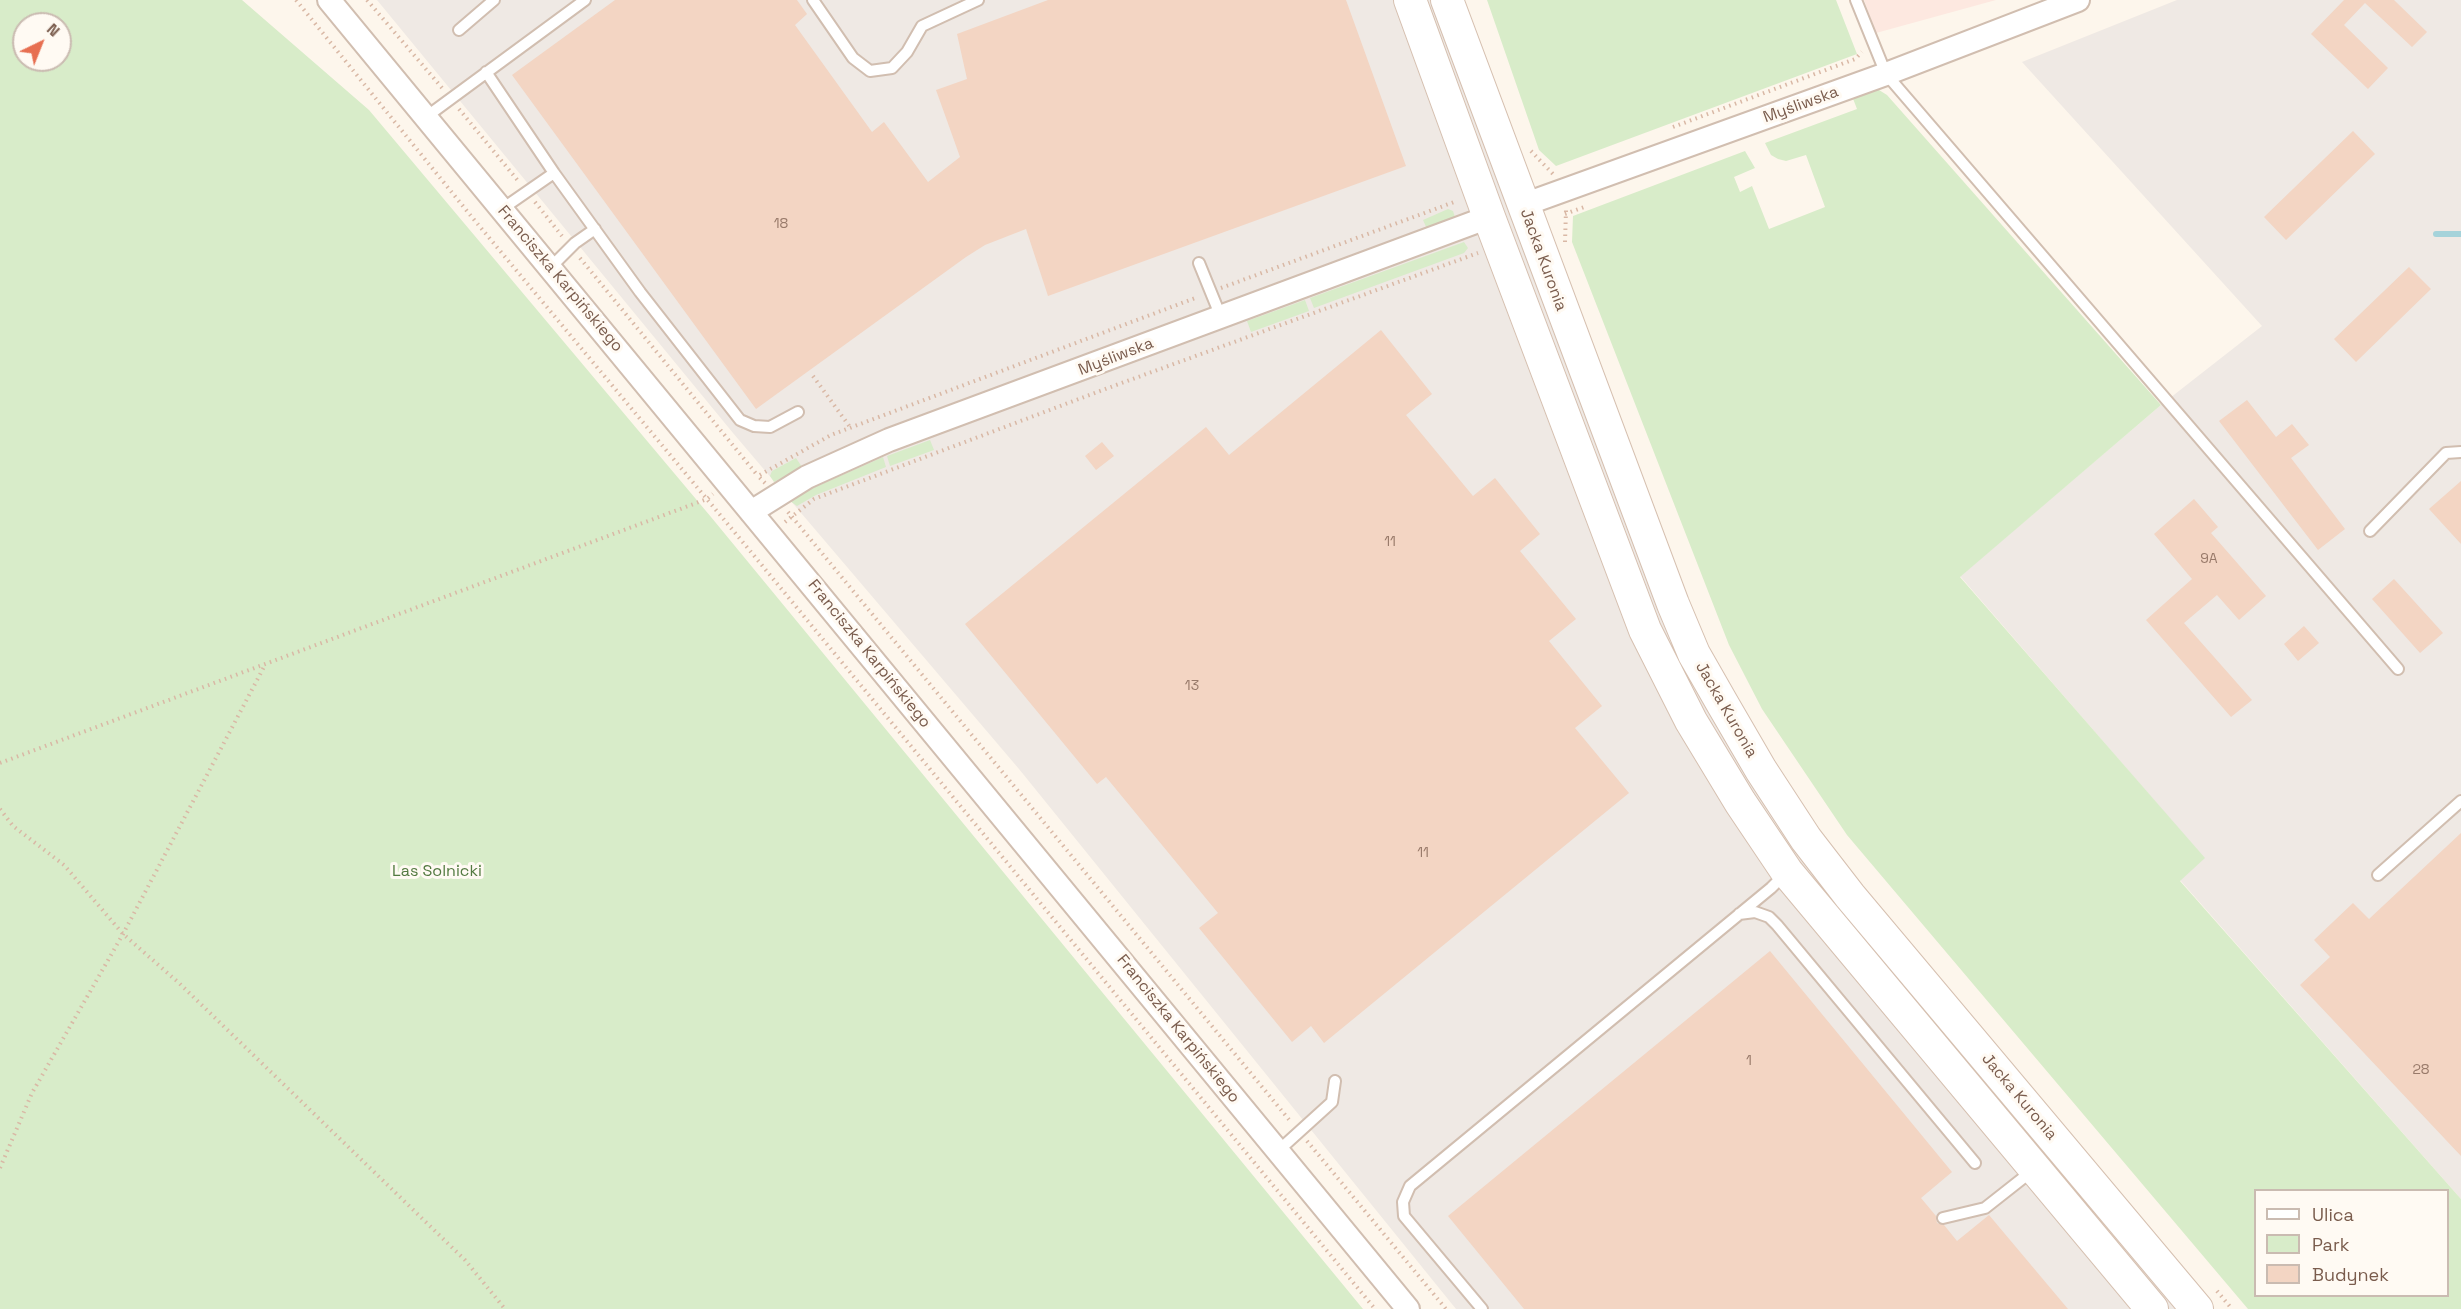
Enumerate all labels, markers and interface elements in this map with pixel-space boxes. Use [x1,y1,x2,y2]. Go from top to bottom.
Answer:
north arrow [12,12,72,72]
text: N [42,19,64,41]
street label: Myśliwska [1761,83,1841,127]
street label: Franciszka Karpińskiego [493,202,627,356]
street label: Jacka Kuronia [1516,206,1570,314]
house number: 18 [774,216,788,232]
street label: Myśliwska [1076,334,1156,380]
house number: 11 [1384,534,1396,550]
house number: 9A [2200,551,2218,567]
street label: Franciszka Karpińskiego [803,576,935,732]
street label: Jacka Kuronia [1691,659,1761,761]
house number: 13 [1185,678,1199,694]
house number: 11 [1417,845,1429,861]
park label: Las Solnicki [392,862,482,882]
street label: Franciszka Karpińskiego [1112,951,1244,1107]
street label: Jacka Kuronia [1977,1050,2061,1144]
house number: 1 [1746,1053,1752,1069]
house number: 28 [2412,1062,2430,1078]
legend [2254,1189,2449,1297]
text: Ulica [2312,1203,2354,1226]
text: Park [2312,1233,2349,1256]
text: Budynek [2312,1263,2389,1286]

